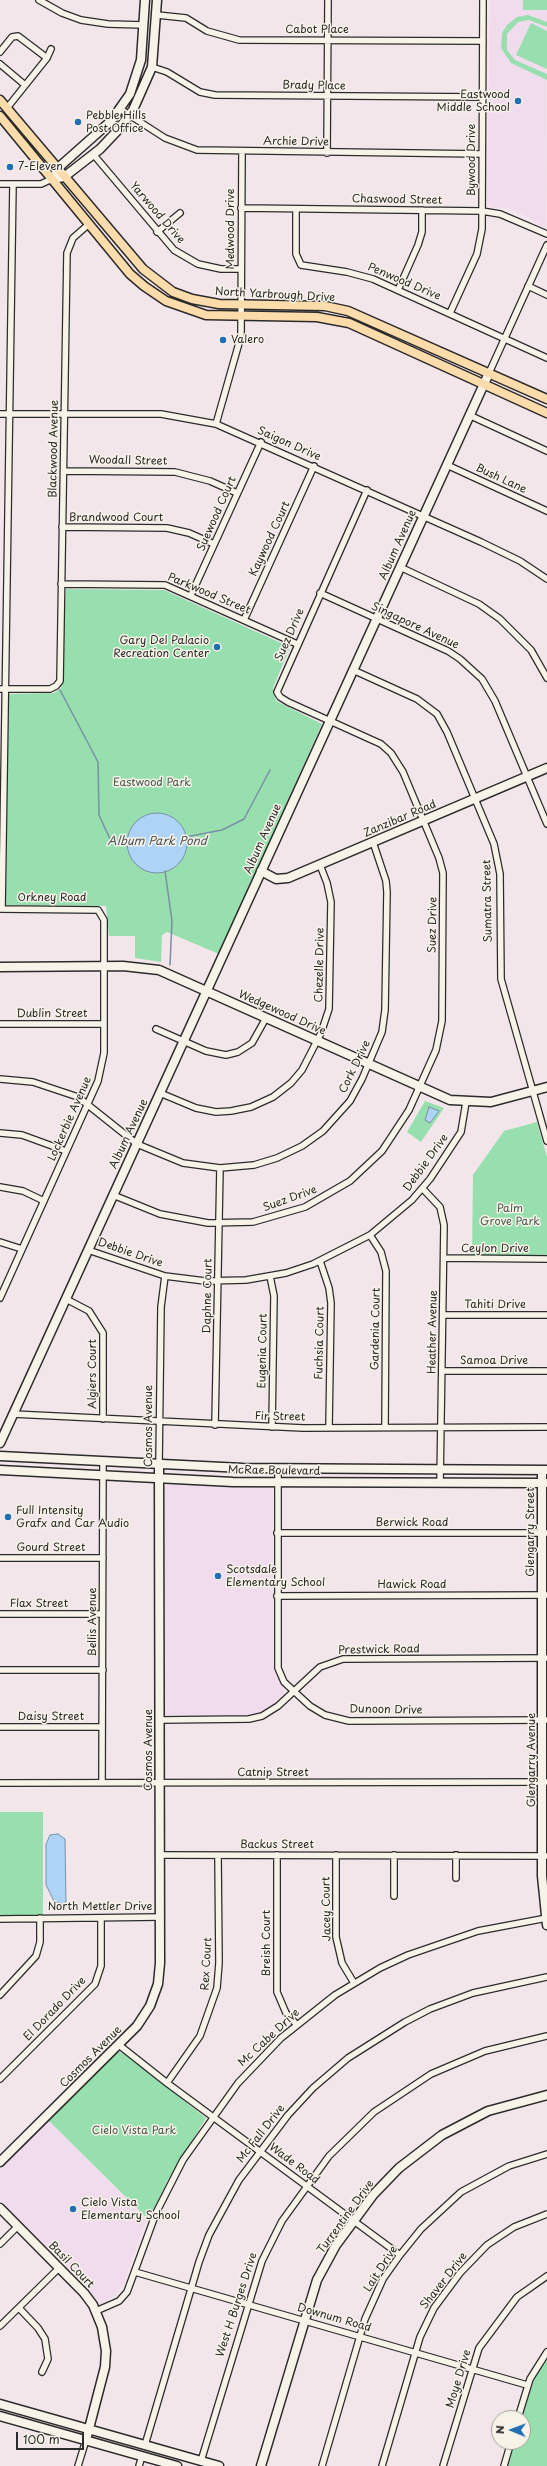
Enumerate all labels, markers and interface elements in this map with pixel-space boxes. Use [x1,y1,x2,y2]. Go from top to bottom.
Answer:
street label: Cabot Place [285,23,349,37]
street label: Brady Place [282,79,346,93]
place label: Eastwood Middle School [437,88,510,114]
marker: Eastwood Middle School [513,96,523,106]
place label: Pebble Hills Post Office [86,109,146,135]
marker: Pebble Hills Post Office [73,117,83,127]
street label: Bywood Drive [465,124,479,196]
street label: Archie Drive [263,135,329,149]
place label: 7-Eleven [18,160,63,174]
marker: 7-Eleven [5,162,15,172]
street label: Yarwood Drive [127,180,187,246]
street label: Medwood Drive [224,188,238,270]
street label: Chaswood Street [352,193,442,207]
street label: Penwood Drive [365,261,443,303]
street label: North Yarbrough Drive [215,285,335,305]
place label: Valero [231,333,264,347]
marker: Valero [218,335,228,345]
street label: Blackwood Avenue [47,400,61,498]
street label: Saigon Drive [255,424,323,464]
street label: Woodall Street [89,454,167,468]
street label: Bush Lane [473,461,529,497]
street label: Suewood Court [195,475,239,553]
street label: Kaywood Court [247,499,293,579]
street label: Album Avenue [377,508,419,582]
street label: Brandwood Court [69,511,163,525]
street label: Parkwood Street [166,571,252,617]
street label: Singapore Avenue [369,600,461,652]
street label: Suez Drive [273,607,307,663]
place label: Gary Del Palacio Recreation Center [113,634,209,660]
marker: Gary Del Palacio Recreation Center [212,642,222,652]
park label: Eastwood Park [113,776,191,790]
street label: Zanzibar Road [362,798,438,840]
street label: Album Avenue [242,802,284,876]
water label: Album Park Pond [107,835,207,849]
street label: Sumatra Street [481,859,495,943]
street label: Orkney Road [18,891,86,905]
street label: Suez Drive [426,897,440,953]
street label: Chezelle Drive [313,928,327,1002]
street label: Wedgewood Drive [236,988,328,1038]
street label: Dublin Street [16,1007,88,1021]
street label: Cork Drive [337,1038,373,1096]
street label: Lockerbie Avenue [45,1075,95,1163]
street label: Album Avenue [107,1097,151,1171]
street label: Debbie Drive [401,1132,451,1194]
street label: Suez Drive [261,1183,319,1215]
park label: Palm Grove Park [480,1202,540,1228]
street label: Debbie Drive [96,1236,164,1270]
street label: Ceylon Drive [461,1242,529,1256]
street label: Daphne Court [201,1258,215,1334]
street label: Gardenia Court [369,1288,383,1370]
street label: Heather Avenue [426,1290,440,1374]
street label: Tahiti Drive [464,1298,526,1312]
street label: Fuchsia Court [313,1306,327,1380]
street label: Eugenia Court [256,1313,270,1389]
street label: Algiers Court [86,1339,100,1409]
street label: Samoa Drive [460,1354,528,1368]
street label: Cosmos Avenue [142,1385,156,1467]
street label: Fir Street [255,1410,305,1424]
street label: McRae Boulevard [228,1464,320,1478]
street label: Glengarry Street [524,1487,538,1577]
place label: Full Intensity Grafx and Car Audio [16,1504,129,1530]
marker: Full Intensity Grafx and Car Audio [3,1512,13,1522]
street label: Berwick Road [376,1516,448,1530]
street label: Gourd Street [16,1541,86,1555]
place label: Scotsdale Elementary School [226,1563,325,1589]
marker: Scotsdale Elementary School [213,1571,223,1581]
street label: Hawick Road [377,1578,447,1592]
street label: Bellis Avenue [86,1588,100,1656]
street label: Flax Street [10,1597,68,1611]
street label: Prestwick Road [338,1643,420,1657]
street label: Dunoon Drive [350,1703,422,1717]
street label: Cosmos Avenue [142,1709,156,1791]
street label: Daisy Street [18,1710,84,1724]
street label: Glengarry Avenue [525,1713,539,1807]
street label: Catnip Street [237,1766,309,1780]
street label: Backus Street [240,1838,314,1852]
street label: Jacey Court [320,1877,334,1941]
street label: North Mettler Drive [48,1900,152,1914]
street label: Breish Court [260,1910,274,1976]
street label: Rex Court [199,1937,215,1991]
street label: El Dorado Drive [21,1974,89,2044]
street label: Mc Cabe Drive [236,2006,302,2070]
street label: Cosmos Avenue [57,2023,125,2091]
street label: Mc Fall Drive [234,2102,288,2166]
park label: Cielo Vista Park [92,2124,176,2138]
street label: Wade Road [266,2141,322,2187]
street label: Turrentine Drive [315,2178,377,2256]
place label: Cielo Vista Elementary School [81,2196,180,2222]
marker: Cielo Vista Elementary School [68,2204,78,2214]
street label: Basil Court [46,2239,96,2291]
street label: Lait Drive [361,2244,401,2294]
street label: Shaver Drive [418,2250,470,2312]
street label: West H Burges Drive [214,2251,260,2359]
street label: Downum Road [295,2301,373,2335]
street label: Moye Drive [444,2348,474,2410]
north arrow [491,2410,531,2450]
scale bar [18,2424,86,2450]
text: N [491,2425,508,2434]
text: 100 m [23,2430,60,2448]

